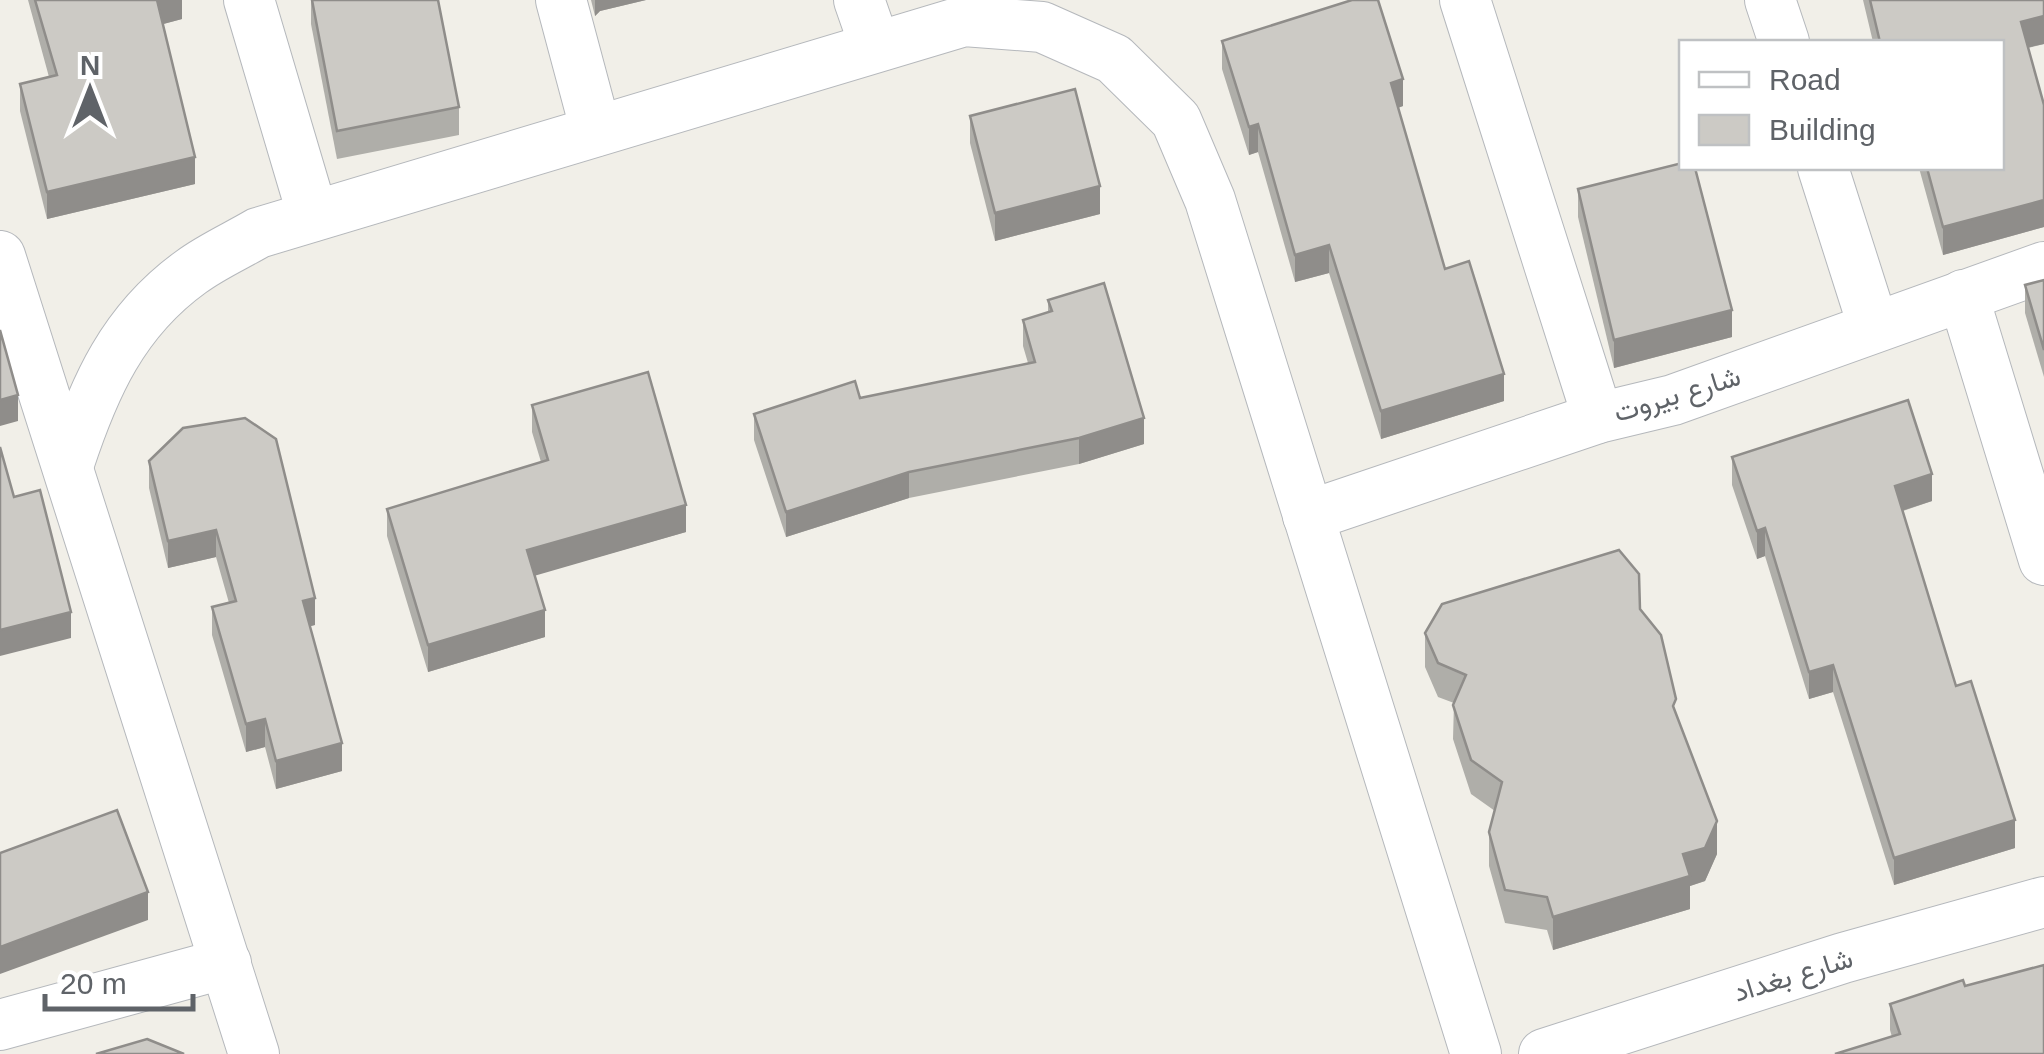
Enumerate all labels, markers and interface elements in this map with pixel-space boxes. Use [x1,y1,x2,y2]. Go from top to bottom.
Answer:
north arrow [40,40,140,140]
legend [1679,40,2004,170]
text: N [80,50,100,81]
text: Road [1769,63,1841,96]
text: Building [1769,113,1876,146]
street label: شارع بيروت [1610,360,1745,431]
street label: شارع بغداد [1730,942,1857,1011]
scale bar [45,949,192,1011]
text: 20 m [60,967,127,1000]

